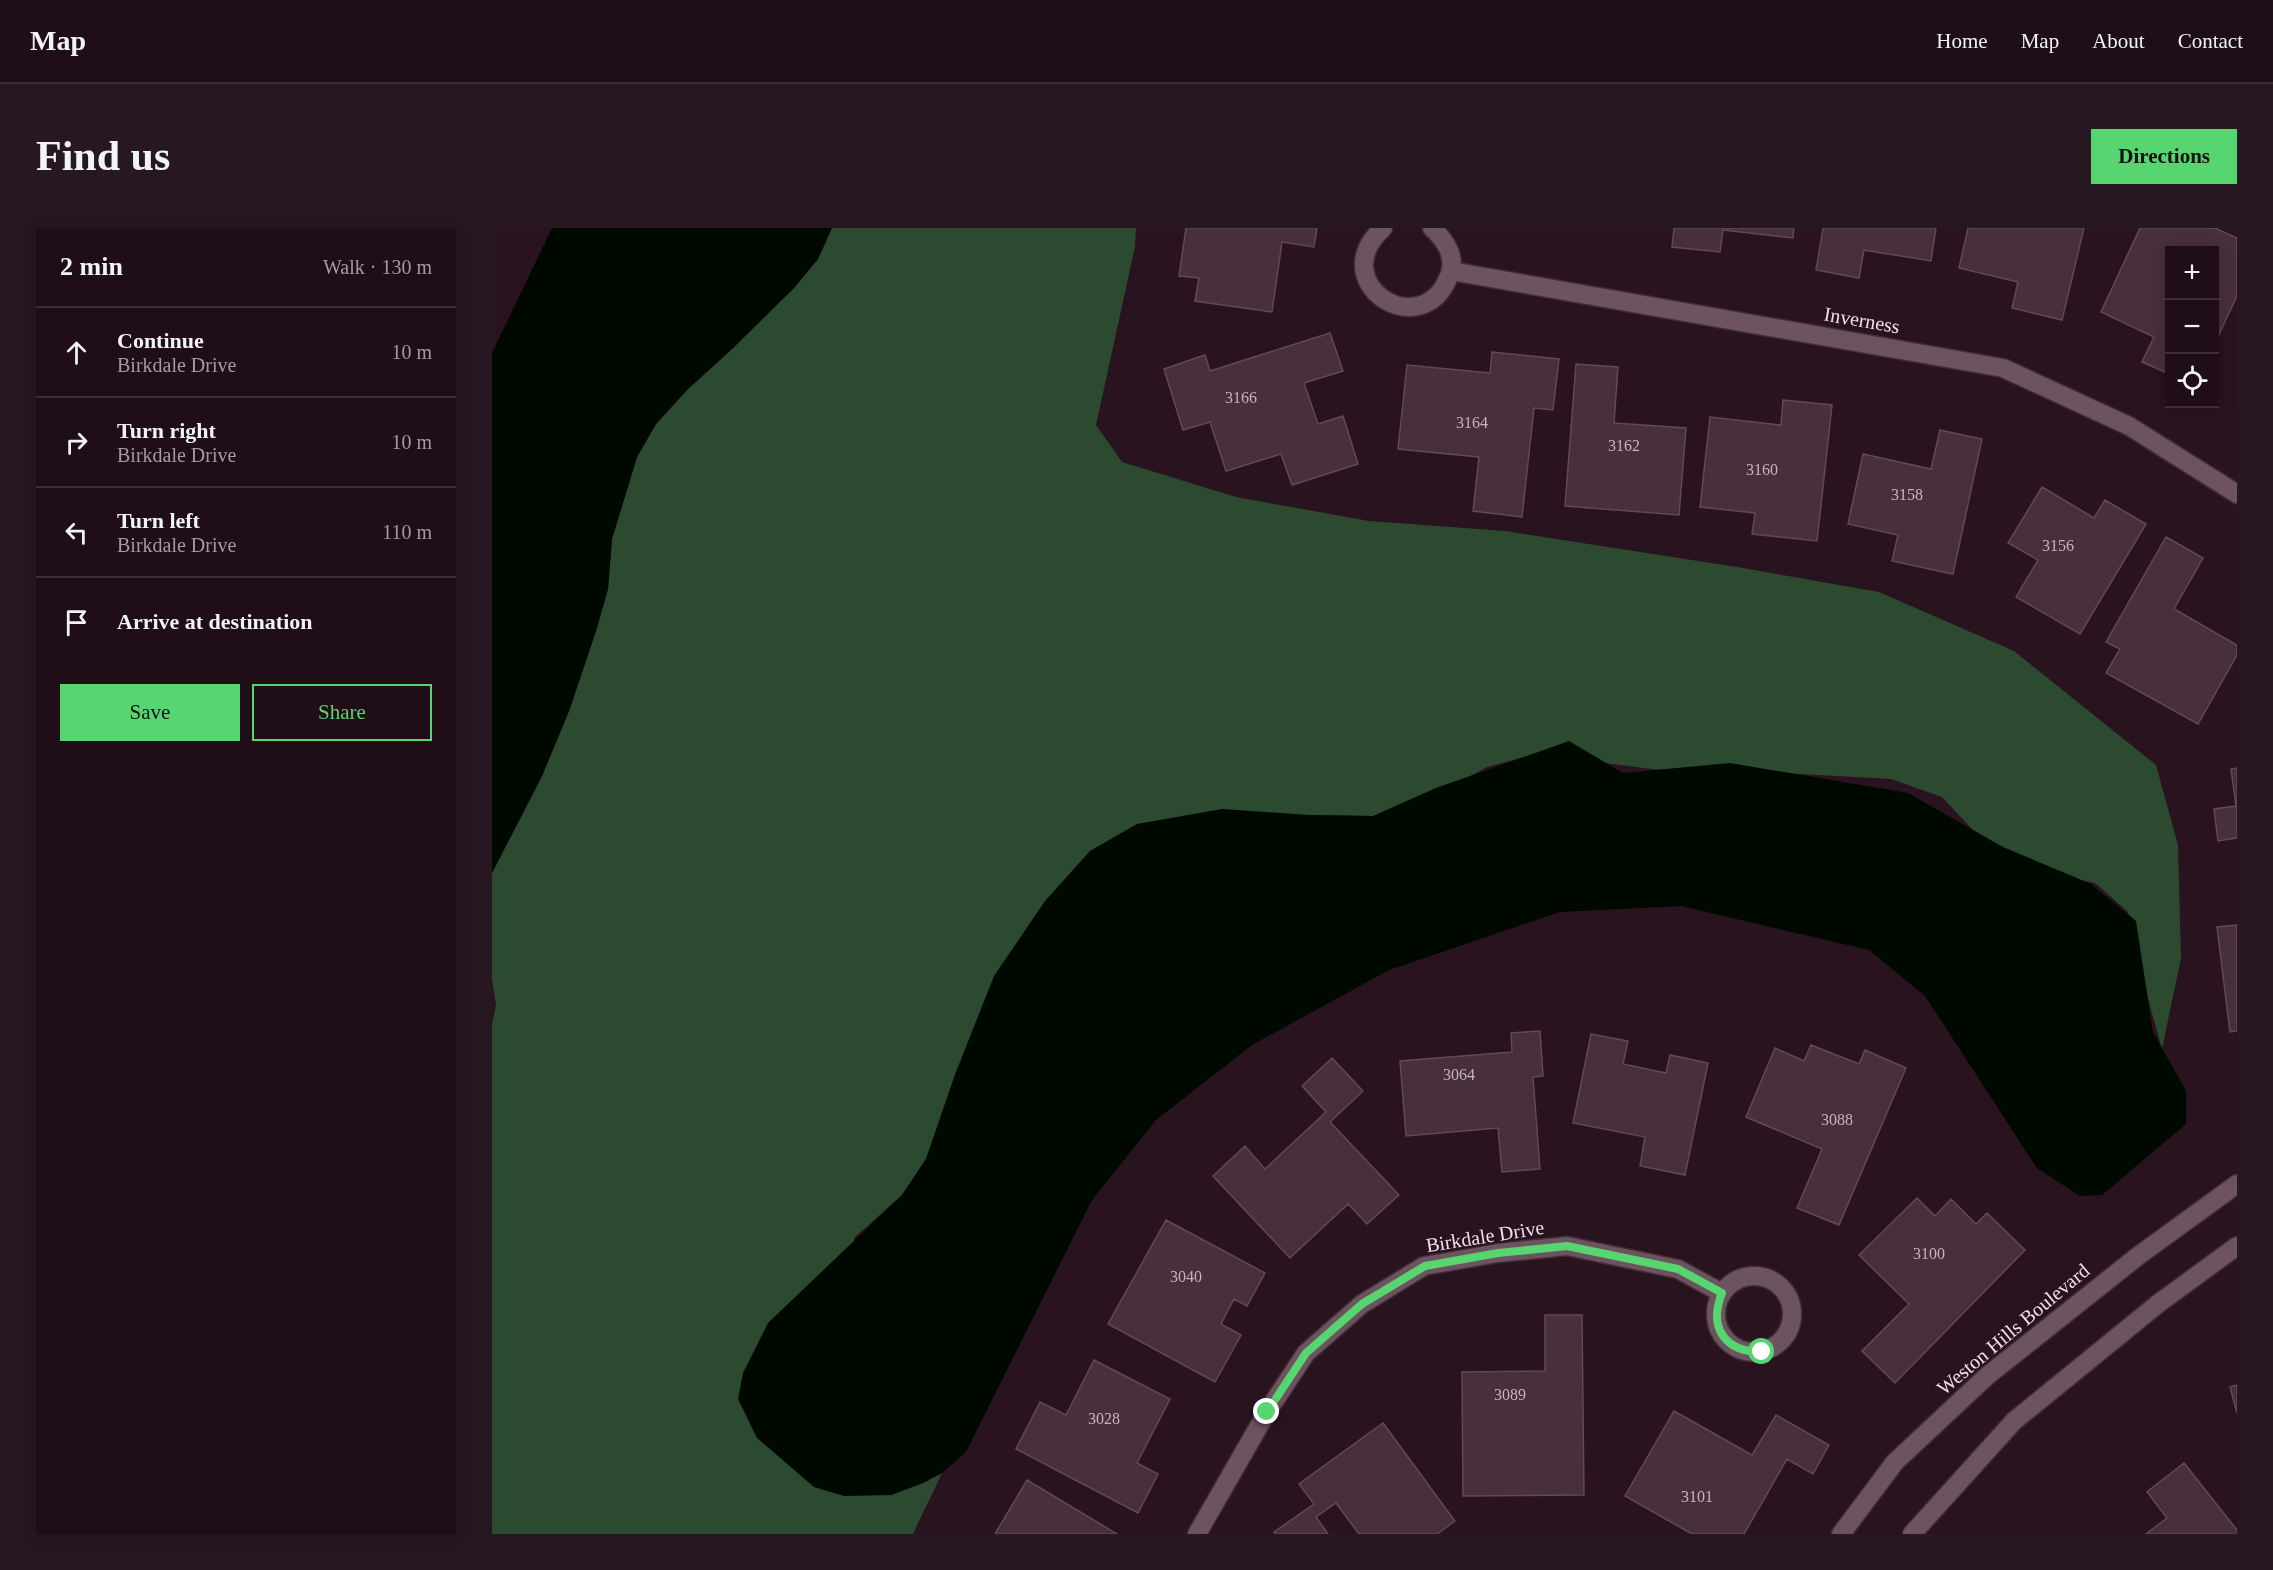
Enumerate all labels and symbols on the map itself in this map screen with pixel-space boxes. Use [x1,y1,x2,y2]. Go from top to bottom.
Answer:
street label: Inverness [1822,303,1902,338]
house number: 3166 [1225,389,1257,406]
house number: 3164 [1456,414,1488,431]
house number: 3162 [1608,437,1640,454]
house number: 3160 [1746,461,1778,478]
house number: 3158 [1891,486,1923,503]
house number: 3156 [2042,537,2074,554]
house number: 3064 [1443,1066,1475,1083]
house number: 3088 [1821,1111,1853,1128]
street label: Birkdale Drive [1424,1216,1546,1256]
house number: 3100 [1913,1245,1945,1262]
street label: Weston Hills Boulevard [1933,1259,2093,1399]
house number: 3040 [1170,1268,1202,1285]
route start [1748,1338,1774,1364]
house number: 3089 [1494,1386,1526,1403]
route end [1253,1398,1279,1424]
house number: 3028 [1088,1410,1120,1427]
house number: 3101 [1681,1488,1713,1505]

